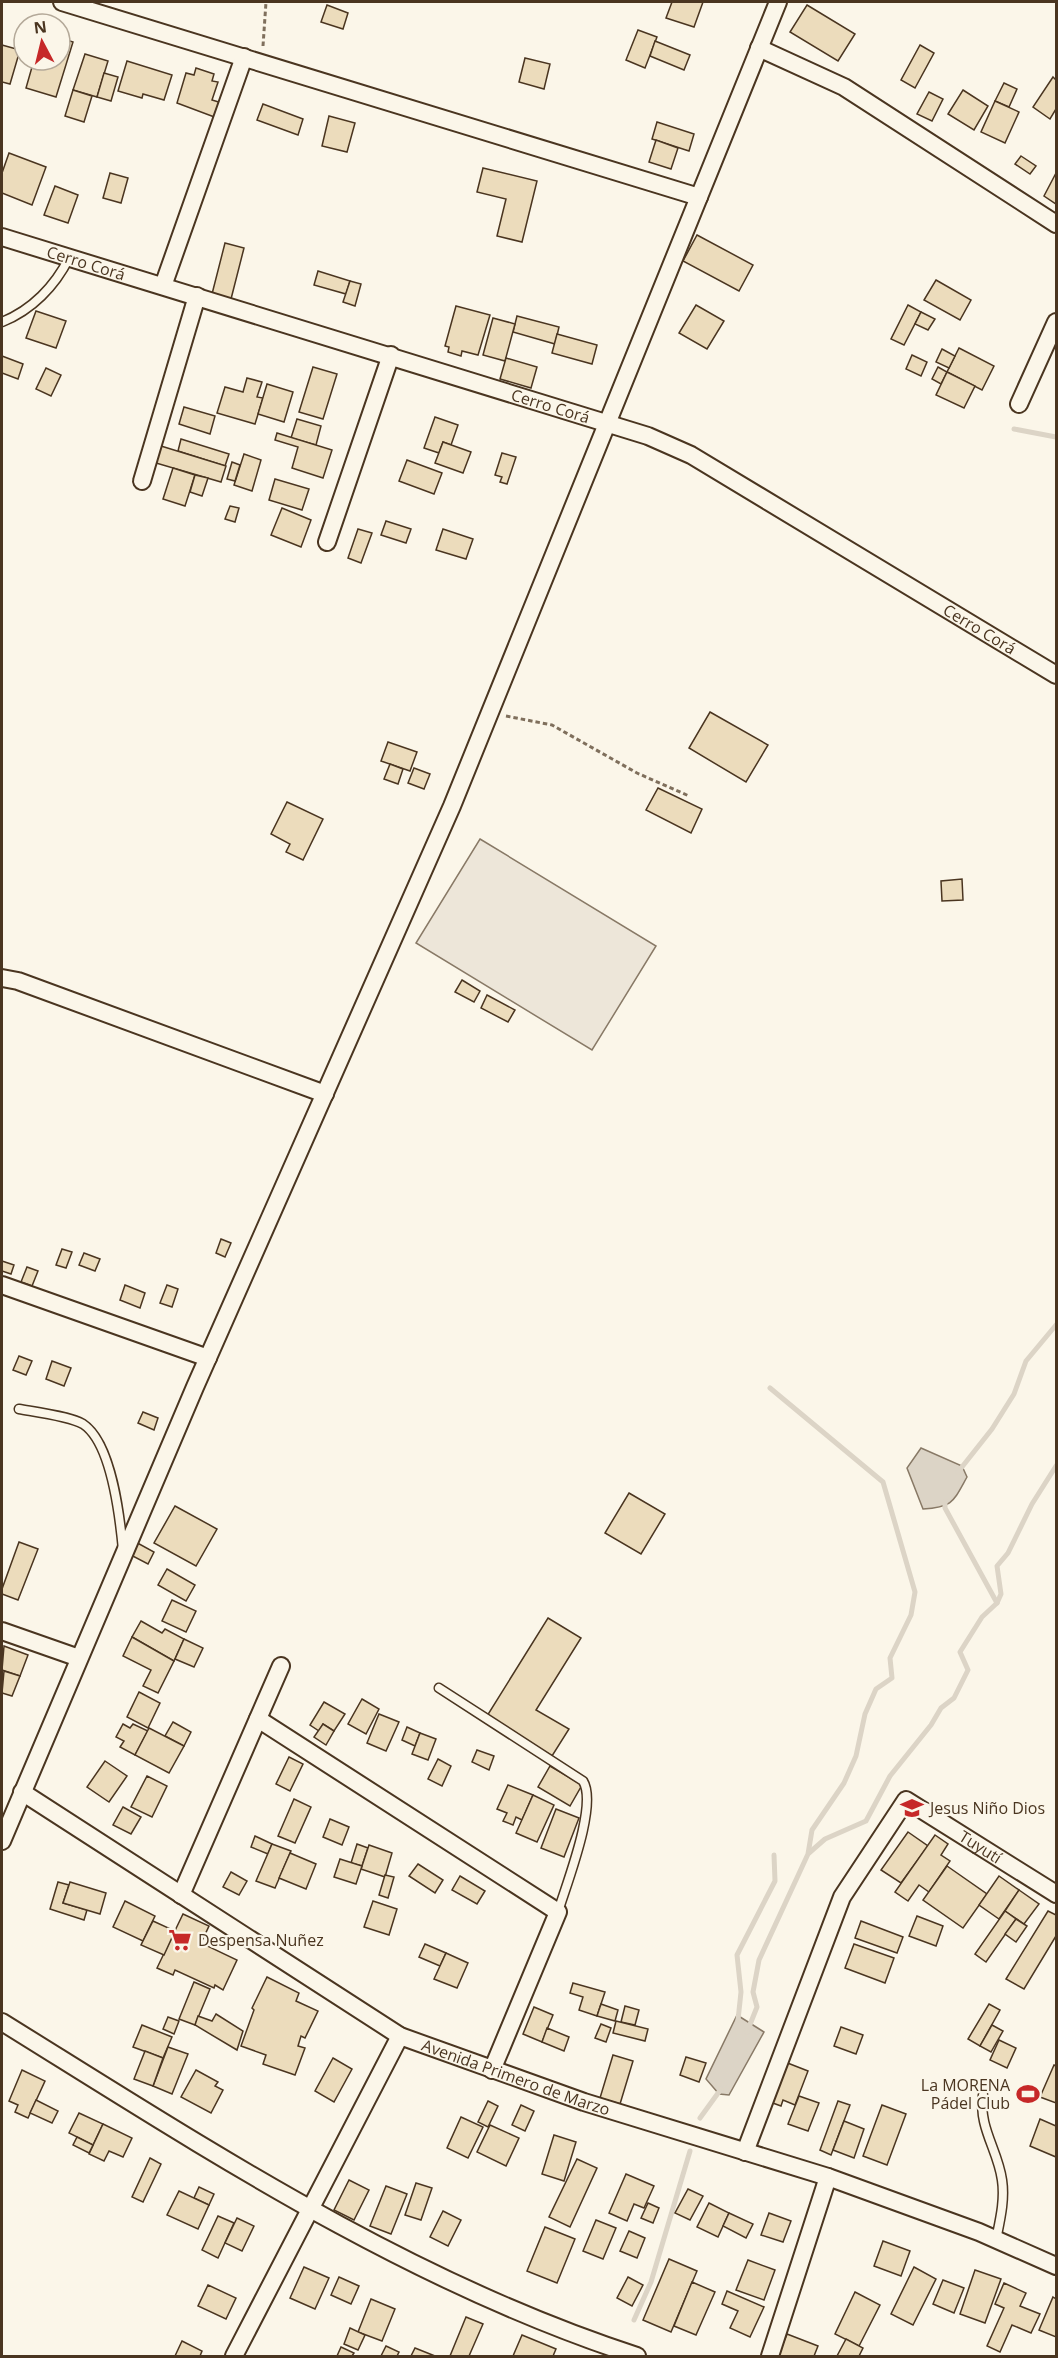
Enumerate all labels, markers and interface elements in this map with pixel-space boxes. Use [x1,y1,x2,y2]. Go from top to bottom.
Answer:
north arrow [12,12,72,72]
text: N [32,15,48,39]
street label: Cerro Corá [44,240,128,285]
street label: Cerro Corá [509,384,593,428]
street label: Cerro Corá [939,599,1020,659]
school or university icon: Jesus Niño Dios [899,1795,925,1821]
place label: Jesus Niño Dios [928,1797,1045,1819]
street label: Tuyutí [955,1825,1007,1869]
supermarket icon: Despensa Nuñez [167,1927,193,1953]
place label: Despensa Nuñez [198,1929,324,1951]
street label: Avenida Primero de Marzo [419,2034,613,2120]
place label: La MORENA Pádel Club [921,2074,1011,2114]
sports icon: La MORENA Pádel Club [1015,2081,1041,2107]

